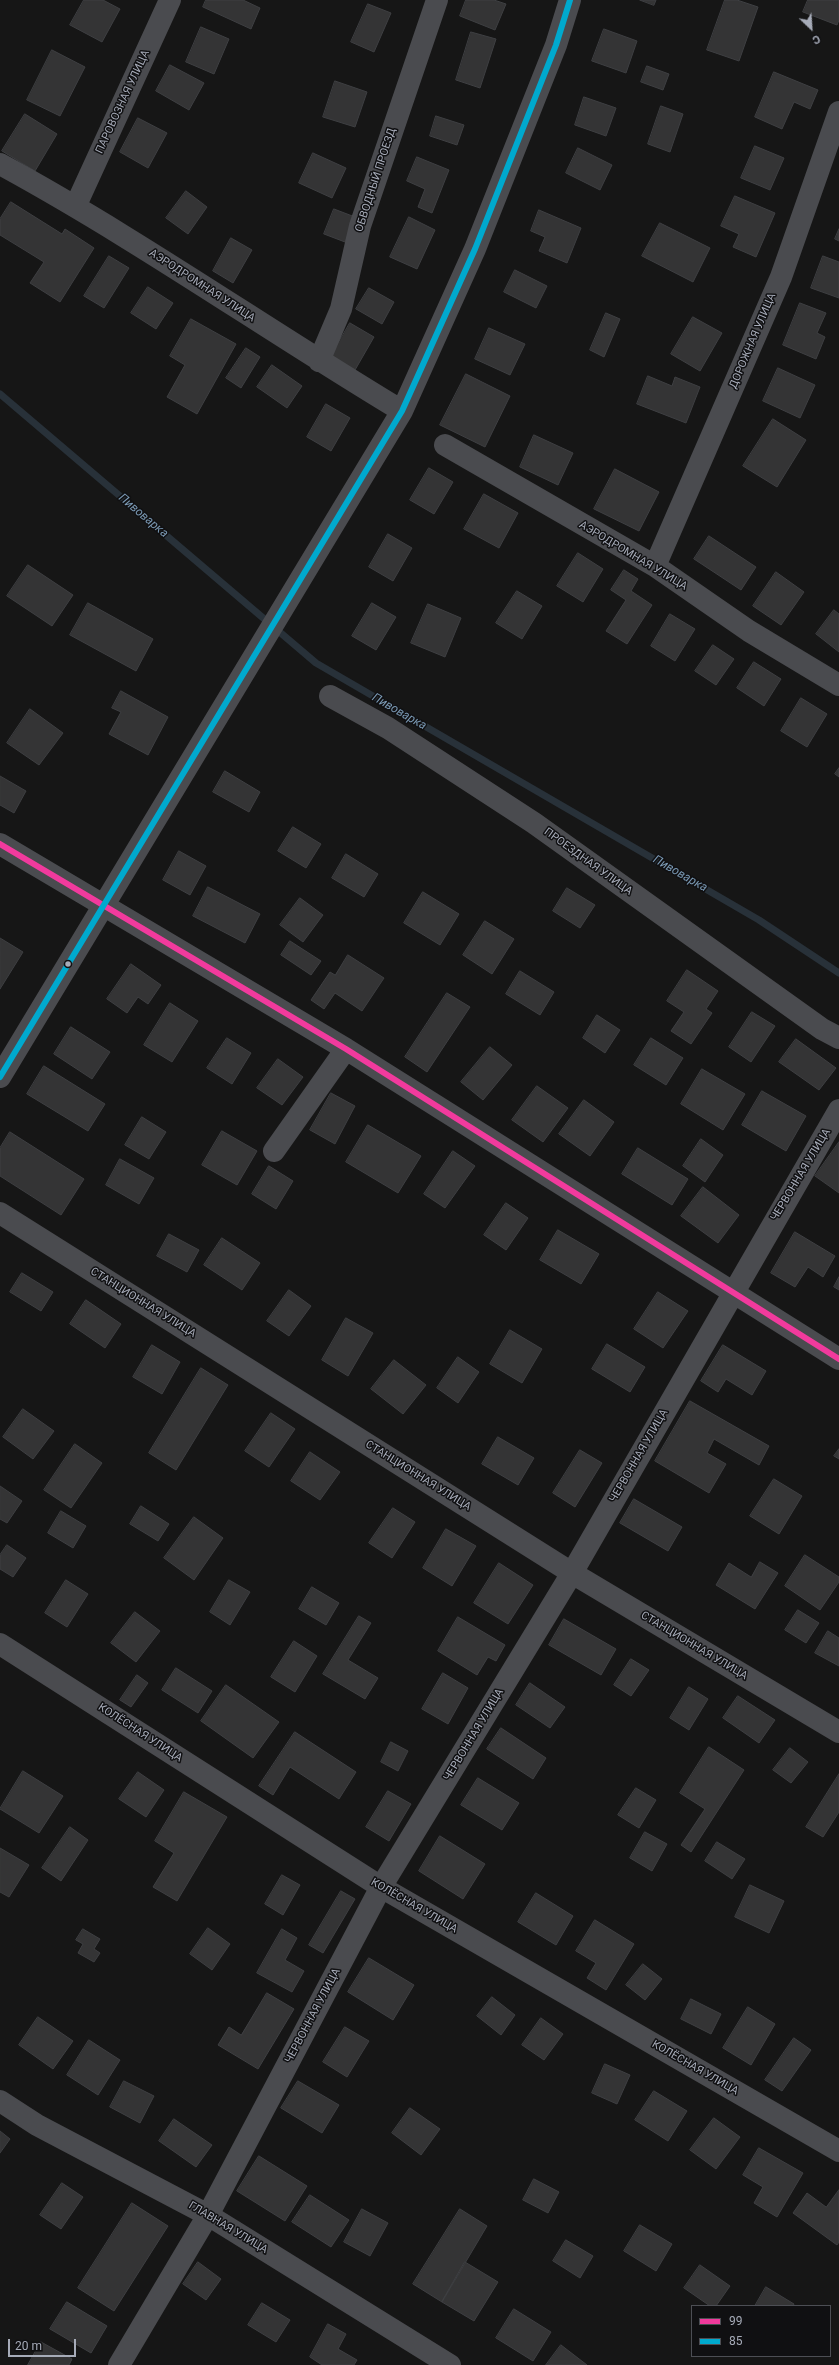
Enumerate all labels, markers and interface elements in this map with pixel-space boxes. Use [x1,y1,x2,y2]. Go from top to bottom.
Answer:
north arrow [791,8,831,48]
text: С [810,32,822,47]
street label: ПАРОВОЗНАЯ УЛИЦА [93,48,153,156]
street label: ОБВОДНЫЙ ПРОЕЗД [353,126,399,234]
street label: АЭРОДРОМНАЯ УЛИЦА [147,247,257,325]
street label: ДОРОЖНАЯ УЛИЦА [727,291,779,391]
water label: Пивоварка [115,491,171,541]
street label: АЭРОДРОМНАЯ УЛИЦА [577,518,689,594]
water label: Пивоварка [369,691,429,733]
street label: ПРОЕЗДНАЯ УЛИЦА [541,826,635,898]
water label: Пивоварка [650,853,710,895]
unlabelled marker [63,959,73,969]
street label: ЧЕРВОННАЯ УЛИЦА [768,1126,834,1224]
street label: СТАНЦИОННАЯ УЛИЦА [88,1265,198,1341]
street label: ЧЕРВОННАЯ УЛИЦА [607,1407,671,1505]
street label: СТАНЦИОННАЯ УЛИЦА [363,1438,473,1514]
street label: СТАНЦИОННАЯ УЛИЦА [638,1609,750,1683]
street label: ЧЕРВОННАЯ УЛИЦА [441,1686,507,1784]
street label: КОЛЁСНАЯ УЛИЦА [95,1701,185,1765]
street label: КОЛЁСНАЯ УЛИЦА [368,1876,460,1936]
street label: ЧЕРВОННАЯ УЛИЦА [282,1966,344,2066]
street label: КОЛЁСНАЯ УЛИЦА [649,2038,741,2098]
street label: ГЛАВНАЯ УЛИЦА [186,2199,270,2257]
legend [691,2305,831,2357]
text: 99 [729,2314,743,2328]
scale bar [10,2331,78,2357]
text: 85 [729,2334,743,2348]
text: 20 m [15,2339,42,2353]

